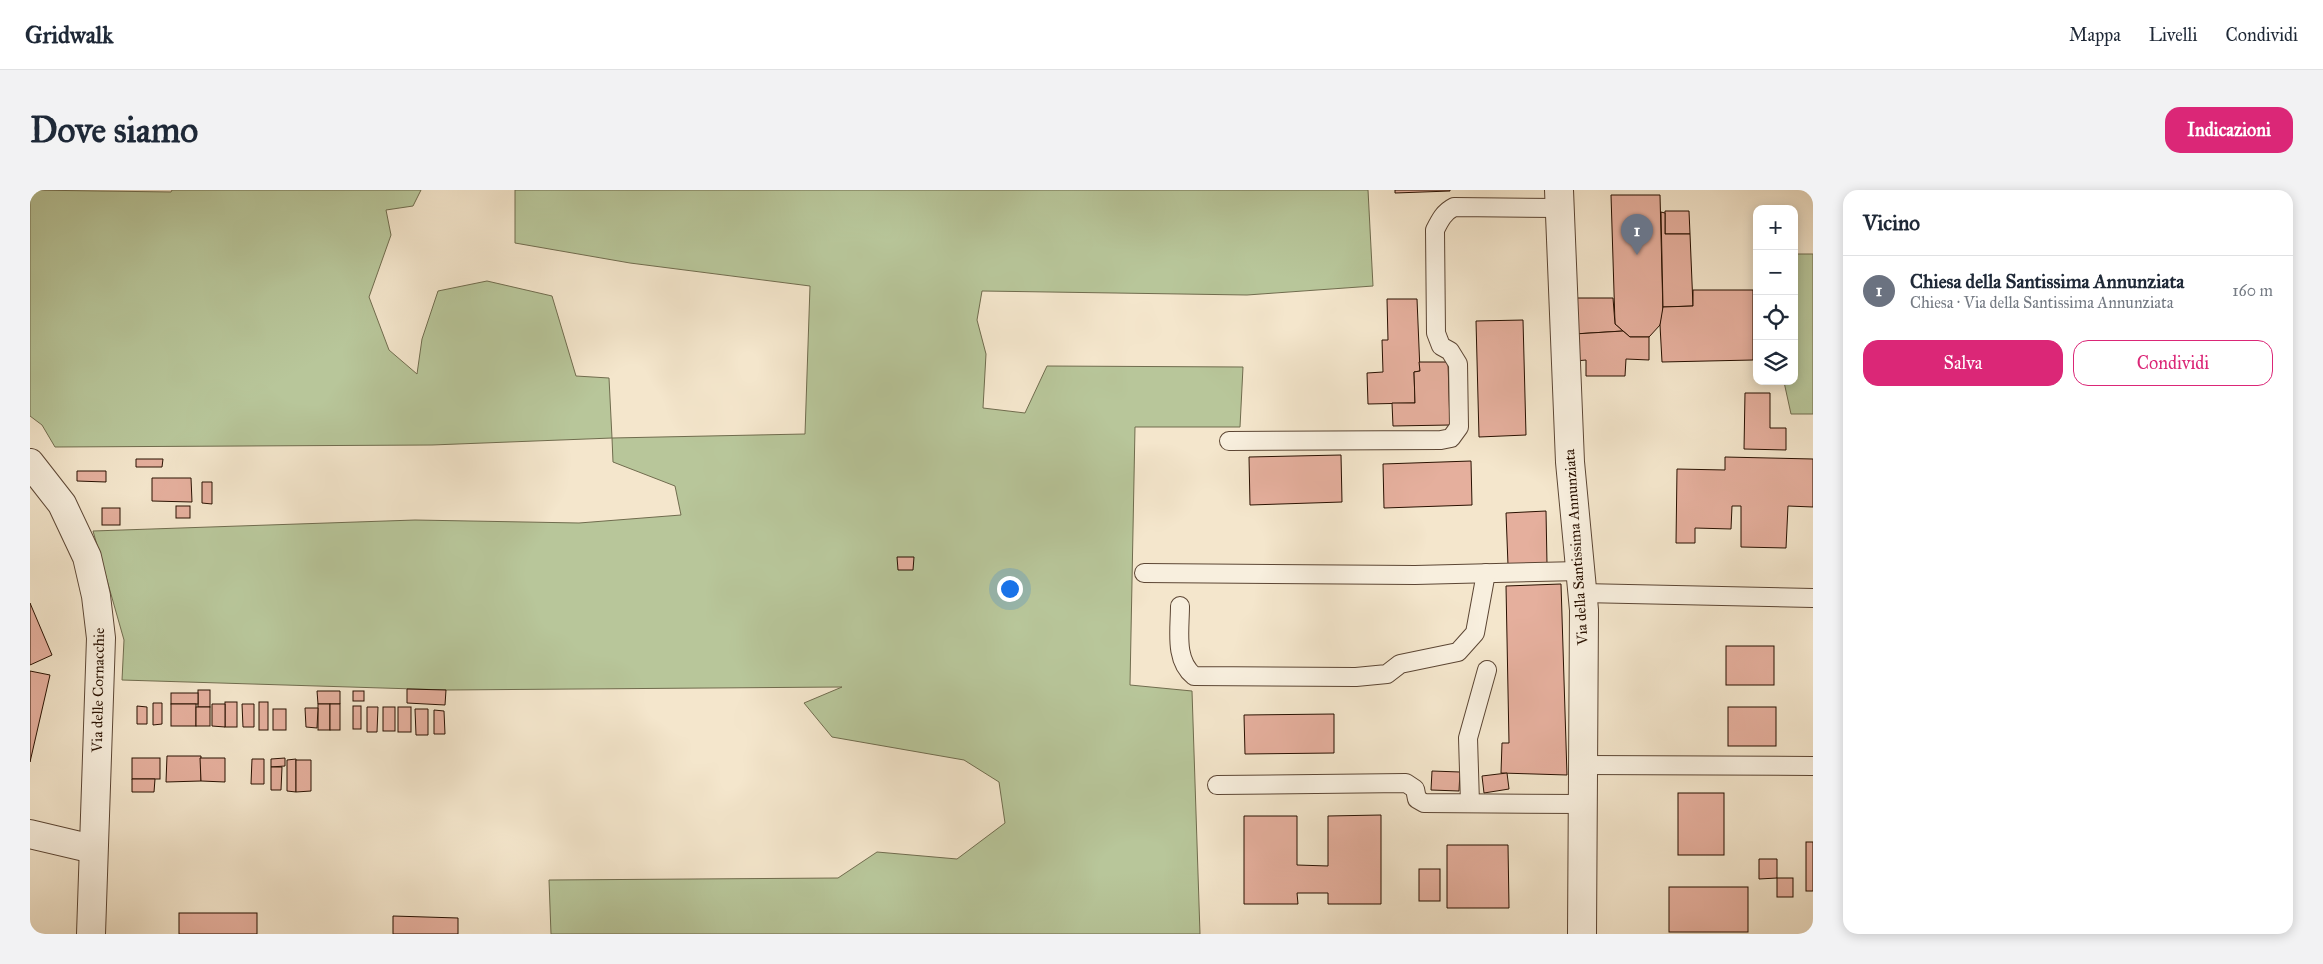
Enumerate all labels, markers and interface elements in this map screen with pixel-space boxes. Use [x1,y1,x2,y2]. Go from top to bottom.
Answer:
text: Gridwalk [25,20,113,50]
text: Mappa [2069,24,2121,46]
text: Livelli [2149,24,2197,46]
text: Condividi [2225,24,2298,46]
button: Indicazioni [2165,107,2293,153]
text: Dove siamo [30,109,198,152]
map controls [1753,205,1798,385]
button: + [1753,205,1798,250]
text: Vicino [1863,210,1920,236]
pin: 1 [1621,214,1653,255]
button: − [1753,250,1798,295]
text: Chiesa della Santissima Annunziata [1910,270,2184,293]
text: 1 [1876,281,1882,300]
text: 160 m [2232,281,2273,300]
text: Chiesa · Via della Santissima Annunziata [1910,293,2174,312]
button: locate [1753,295,1798,340]
button: layers [1753,340,1798,385]
button: Salva [1863,340,2063,386]
button: Condividi [2073,340,2273,386]
street label: Via della Santissima Annunziata [1560,448,1592,647]
your location [997,576,1023,602]
street label: Via delle Cornacchie [88,628,108,753]

